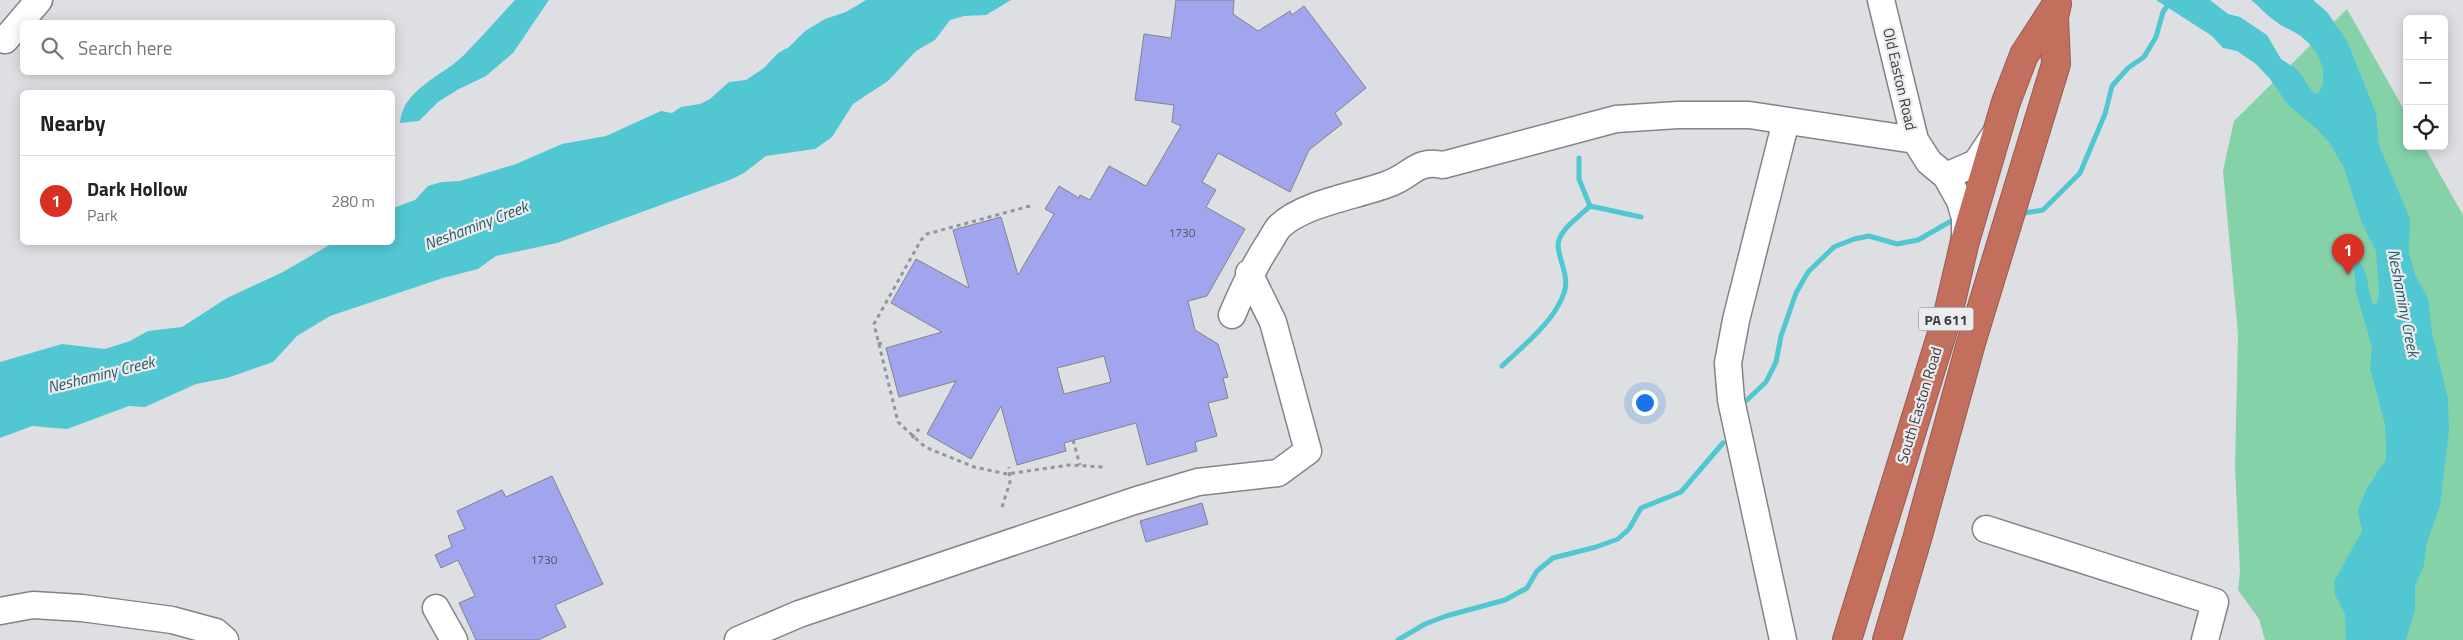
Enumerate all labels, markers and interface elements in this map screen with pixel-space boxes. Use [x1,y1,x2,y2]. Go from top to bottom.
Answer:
map controls [2403,15,2448,150]
button: + [2403,15,2448,60]
search box [20,20,395,75]
street label: Old Easton Road [1877,26,1923,132]
text: Search here [78,33,172,62]
icon: search [38,34,66,62]
button: − [2403,60,2448,105]
button: locate [2403,105,2448,150]
text: Nearby [40,107,105,139]
text: Dark Hollow [87,174,188,203]
text: 1 [52,189,60,213]
text: 280 m [331,189,375,213]
water label: Neshaminy Creek [421,194,533,256]
text: Park [87,203,118,227]
house number: 1730 [1169,223,1196,242]
pin: 1 [2332,234,2364,275]
water label: Neshaminy Creek [2382,247,2427,361]
road number: PA 611 [1918,308,1974,330]
street label: South Easton Road [1890,344,1948,466]
water label: Neshaminy Creek [45,349,159,399]
your location [1632,390,1658,416]
house number: 1730 [531,550,558,569]

